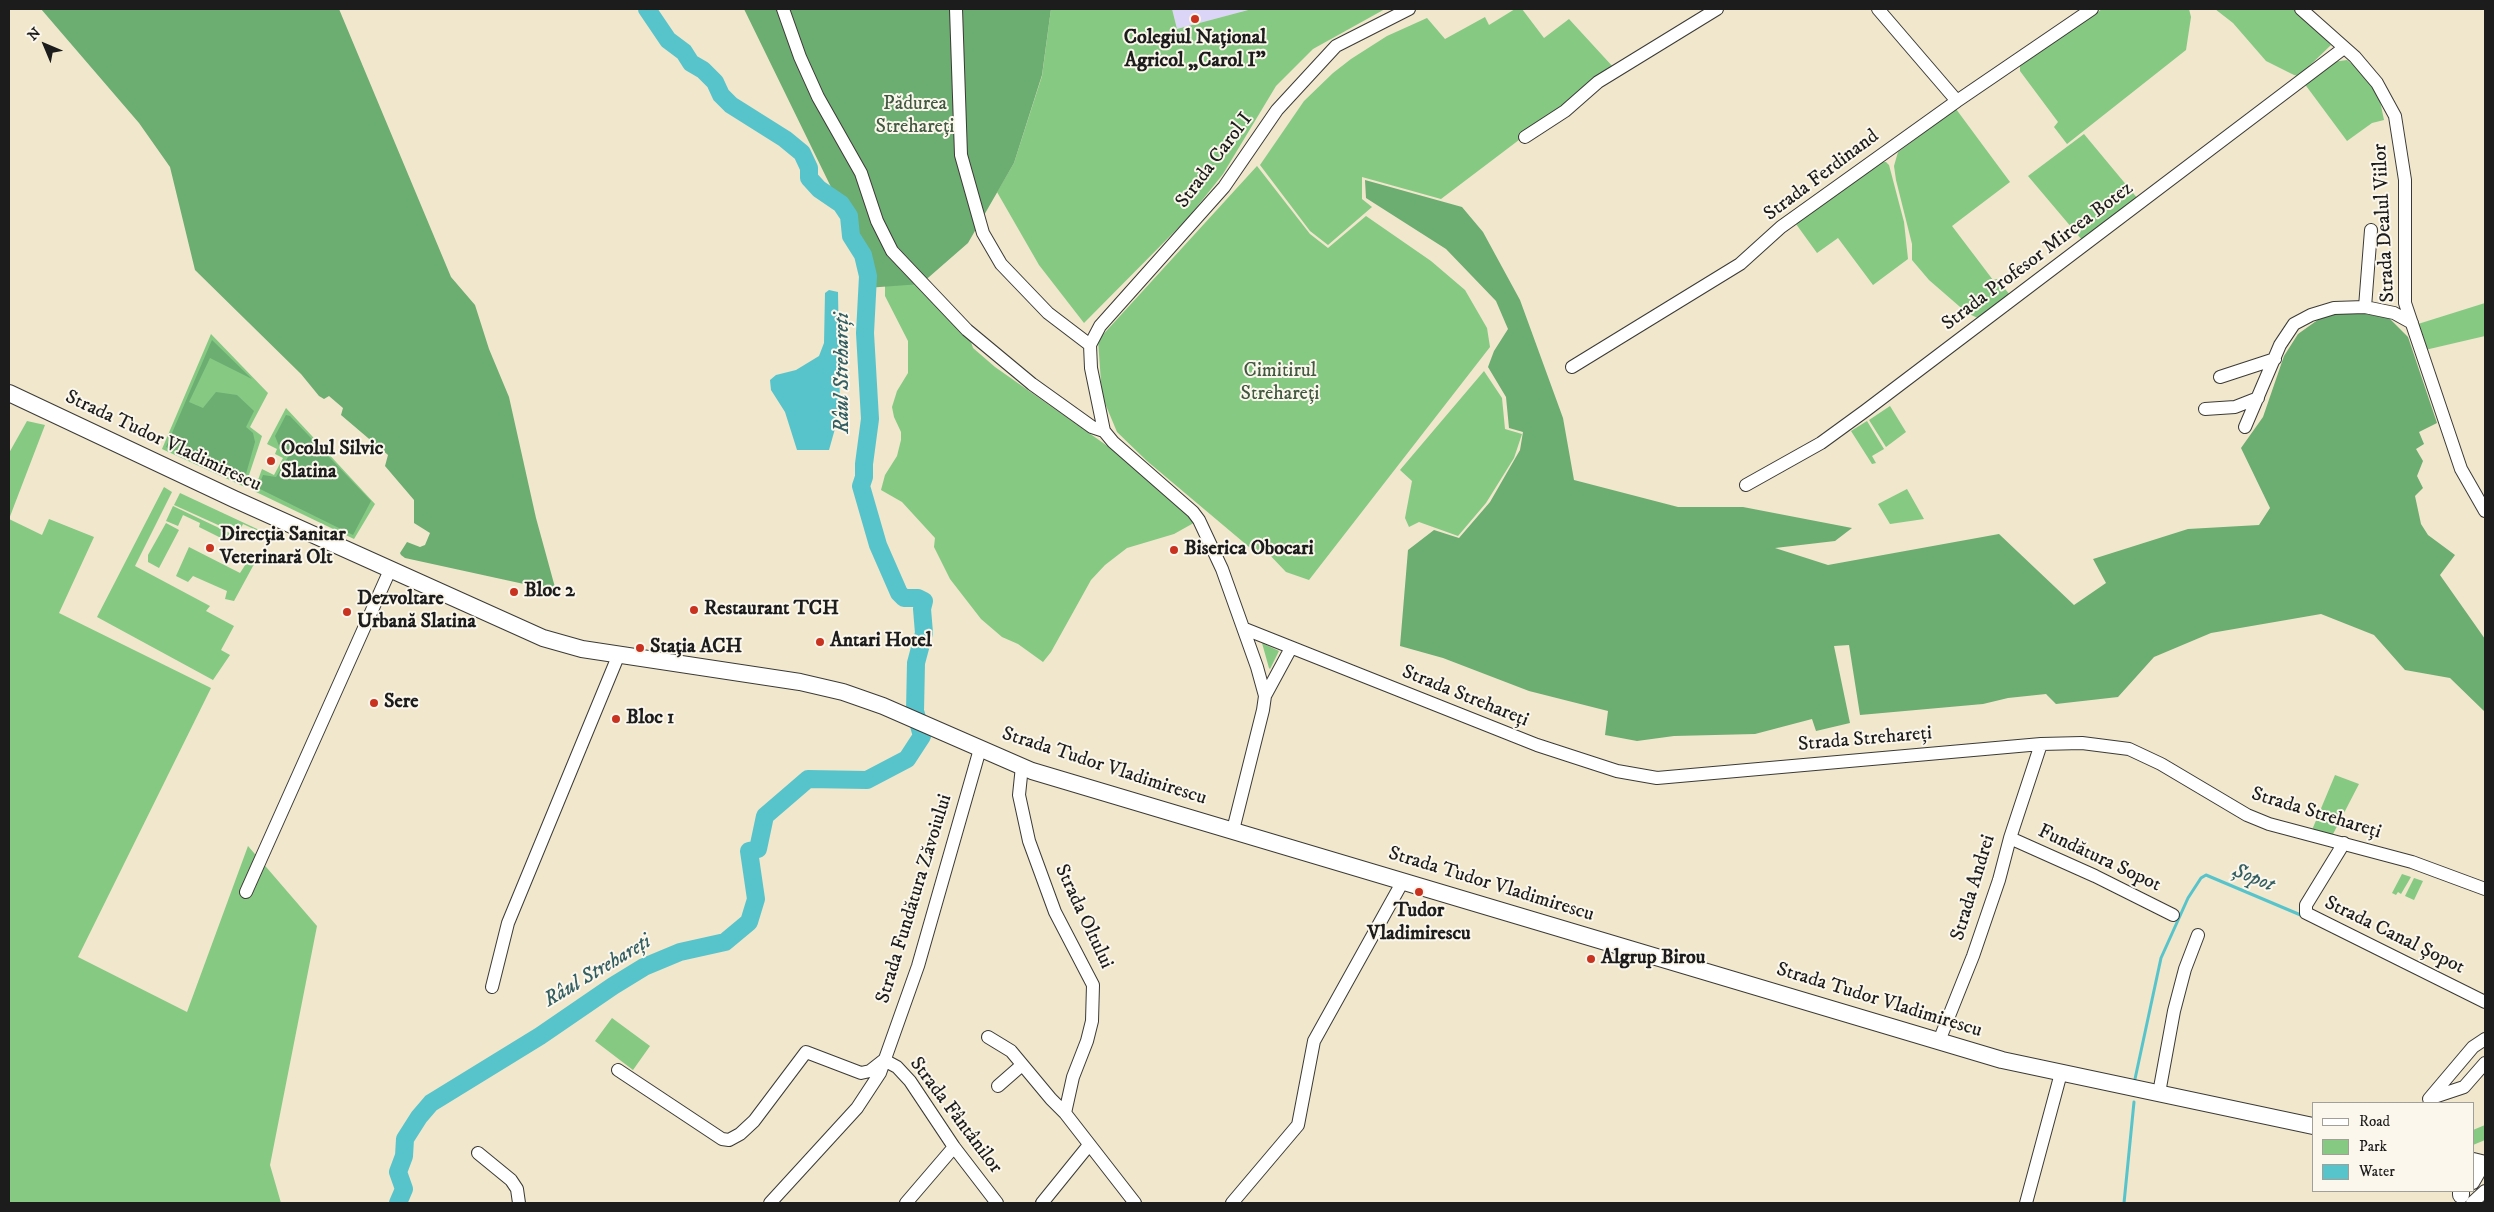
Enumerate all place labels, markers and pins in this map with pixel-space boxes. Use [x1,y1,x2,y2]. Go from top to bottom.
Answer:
marker: Colegiul Național Agricol „Carol I” [1189,13,1201,25]
place label: Colegiul Național Agricol „Carol I” [1124,27,1266,74]
place label: Ocolul Silvic Slatina [281,438,383,485]
marker: Ocolul Silvic Slatina [265,455,277,467]
place label: Direcția Sanitar Veterinară Olt [220,524,346,571]
place label: Biserica Obocari [1184,538,1314,562]
marker: Direcția Sanitar Veterinară Olt [204,542,216,554]
marker: Biserica Obocari [1168,544,1180,556]
place label: Bloc 2 [524,580,575,604]
marker: Bloc 2 [508,586,520,598]
place label: Dezvoltare Urbană Slatina [357,588,476,635]
place label: Restaurant TCH [704,598,839,622]
marker: Restaurant TCH [688,604,700,616]
marker: Dezvoltare Urbană Slatina [341,606,353,618]
place label: Antari Hotel [830,630,932,654]
place label: Stația ACH [650,636,742,660]
marker: Antari Hotel [814,636,826,648]
marker: Stația ACH [634,642,646,654]
place label: Sere [384,691,418,715]
marker: Sere [368,697,380,709]
place label: Bloc 1 [626,707,674,731]
marker: Bloc 1 [610,713,622,725]
marker: Tudor Vladimirescu [1413,886,1425,898]
place label: Tudor Vladimirescu [1367,900,1471,947]
place label: Algrup Birou [1601,947,1705,971]
marker: Algrup Birou [1585,953,1597,965]

